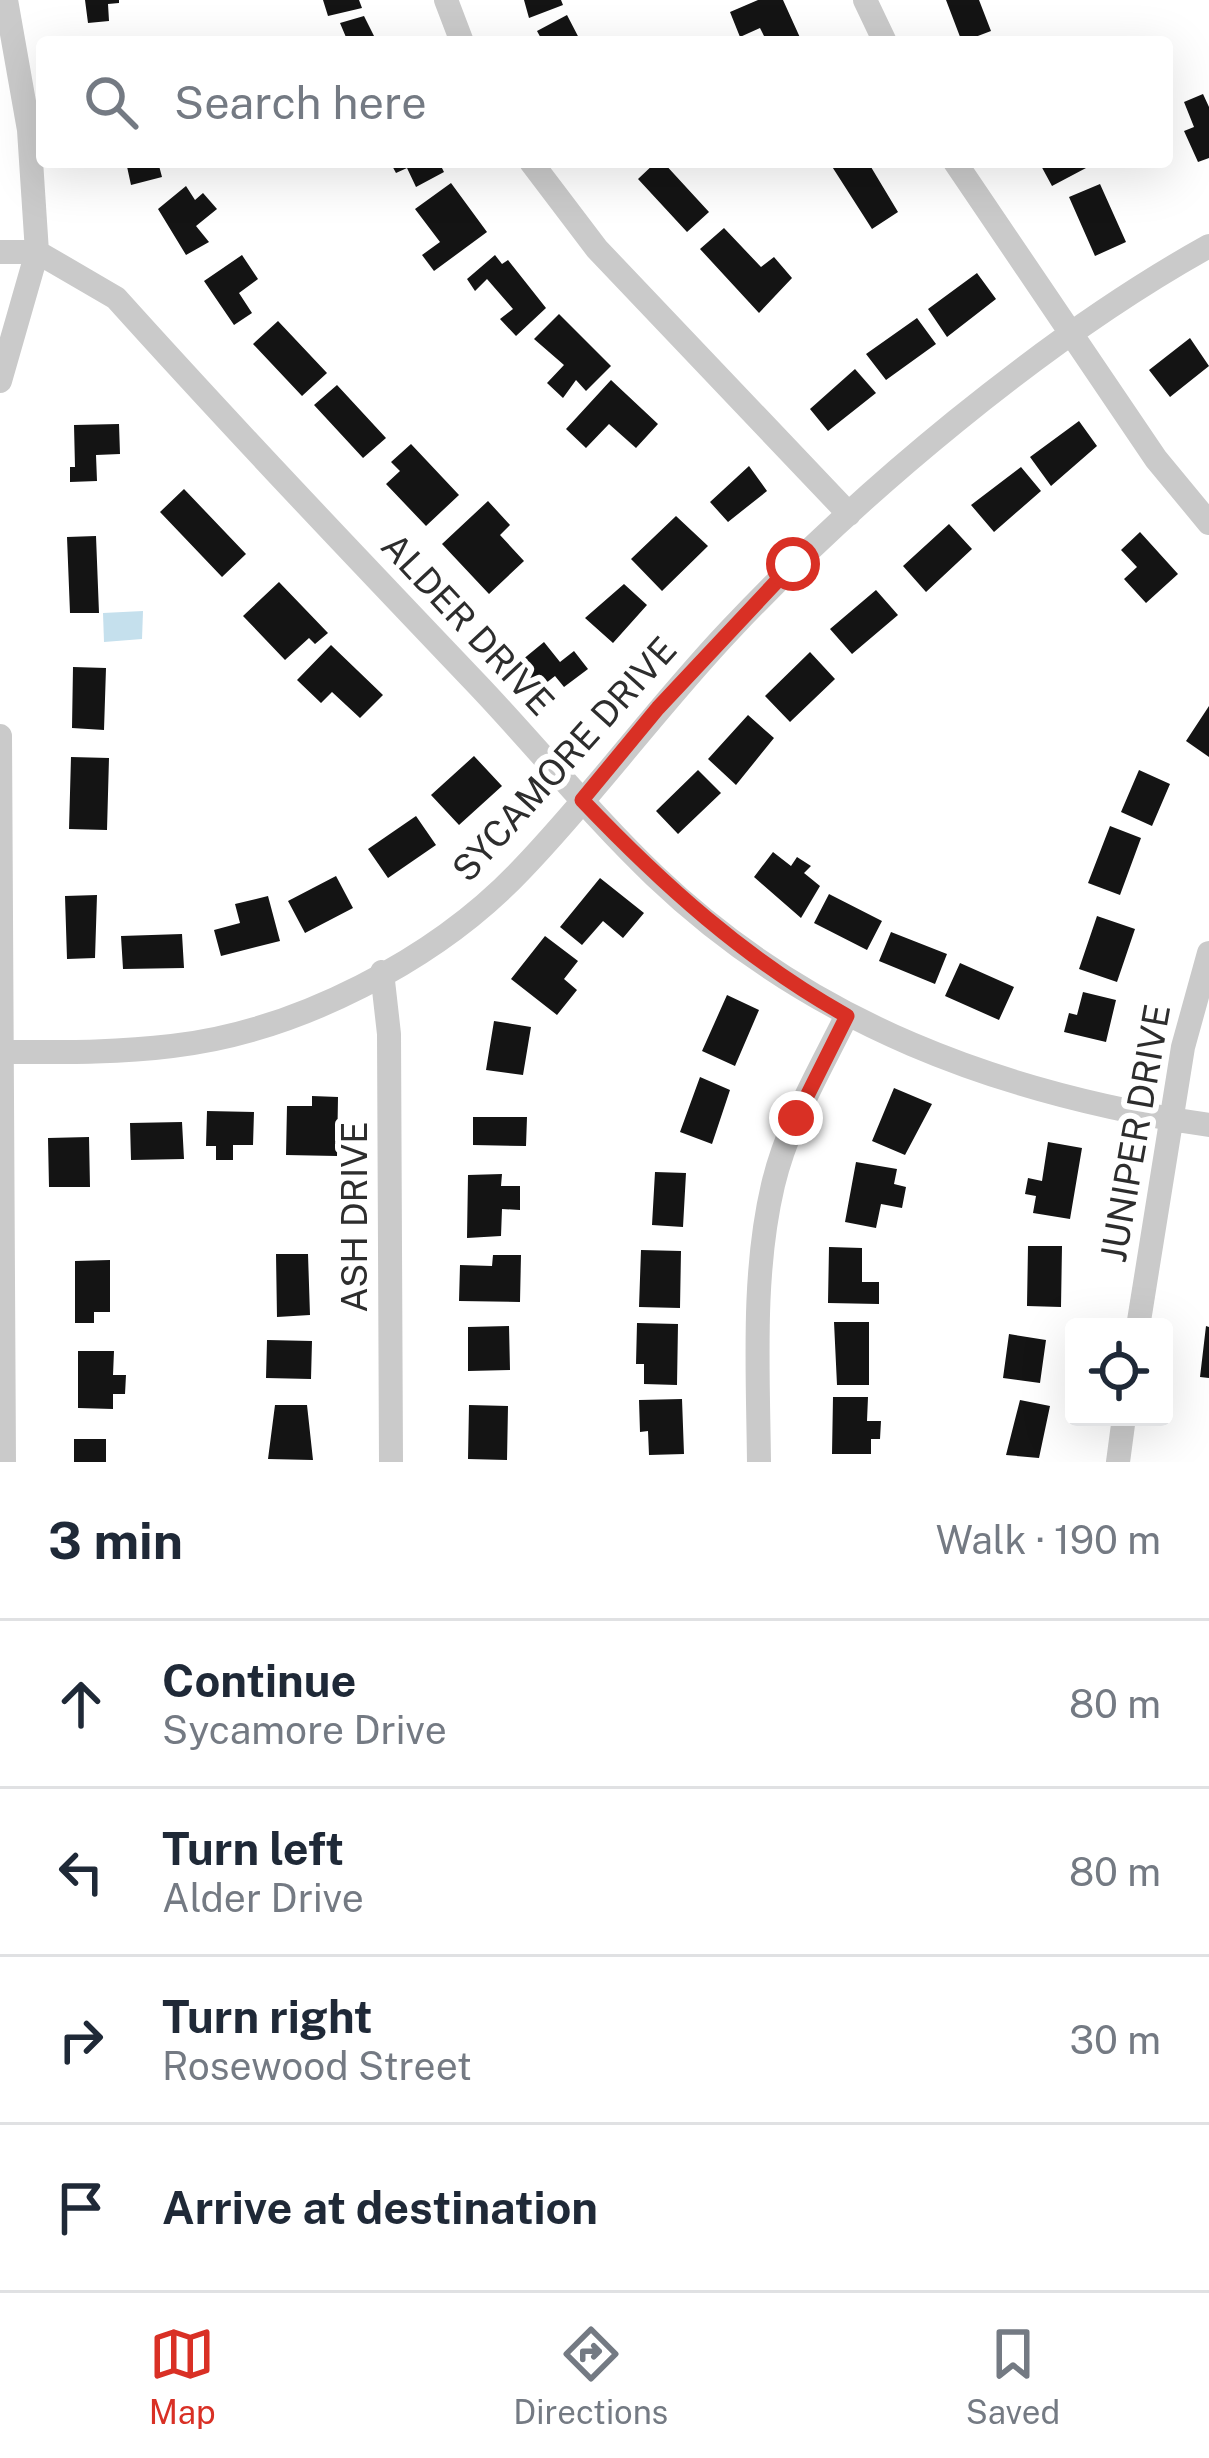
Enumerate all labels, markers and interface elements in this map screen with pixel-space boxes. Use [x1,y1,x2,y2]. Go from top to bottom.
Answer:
search box [36,36,1173,168]
icon: search [78,69,144,135]
text: Search here [174,76,427,129]
street label: ALDER DRIVE [373,524,563,724]
route start [766,537,820,591]
street label: SYCAMORE DRIVE [443,628,685,890]
street label: JUNIPER DRIVE [1092,1001,1178,1265]
route end [769,1091,823,1145]
street label: ASH DRIVE [333,1121,375,1313]
map controls [1065,1318,1173,1426]
button: locate [1065,1318,1173,1426]
text: 3 min [48,1511,183,1570]
text: Walk · 190 m [936,1517,1161,1563]
text: Continue [162,1654,356,1707]
icon: ahead [48,1671,114,1737]
text: 80 m [1069,1681,1161,1727]
text: Sycamore Drive [162,1707,447,1753]
text: Turn left [162,1822,344,1875]
icon: left [48,1839,114,1905]
text: 80 m [1069,1849,1161,1895]
text: Alder Drive [162,1875,364,1921]
text: Turn right [162,1990,373,2043]
icon: right [48,2007,114,2073]
text: 30 m [1070,2017,1161,2063]
text: Rosewood Street [162,2043,472,2089]
icon: arrive [48,2175,114,2241]
text: Arrive at destination [162,2181,598,2234]
tab: Map [149,2321,216,2431]
tab: Directions [513,2321,668,2431]
tab: Saved [966,2321,1060,2431]

